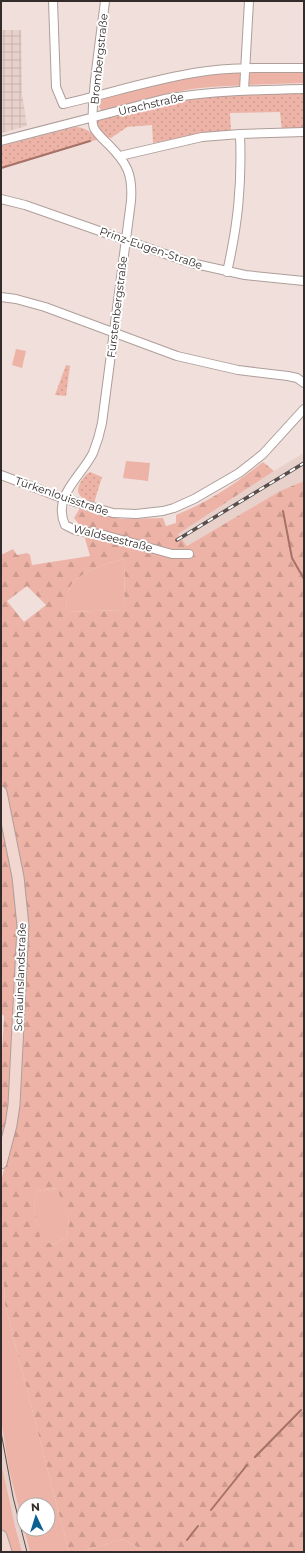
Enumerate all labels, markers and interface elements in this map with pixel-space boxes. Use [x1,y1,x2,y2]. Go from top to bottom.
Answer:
street label: Brombergstraße [87,13,111,105]
street label: Urachstraße [117,90,186,118]
street label: Prinz-Eugen-Straße [98,224,205,272]
street label: Fürstenbergstraße [104,255,130,359]
street label: Türkenlouisstraße [13,473,111,519]
street label: Waldseestraße [72,521,155,555]
street label: Schauinslandstraße [11,922,29,1032]
north arrow [16,1497,56,1537]
text: N [30,1500,40,1514]

